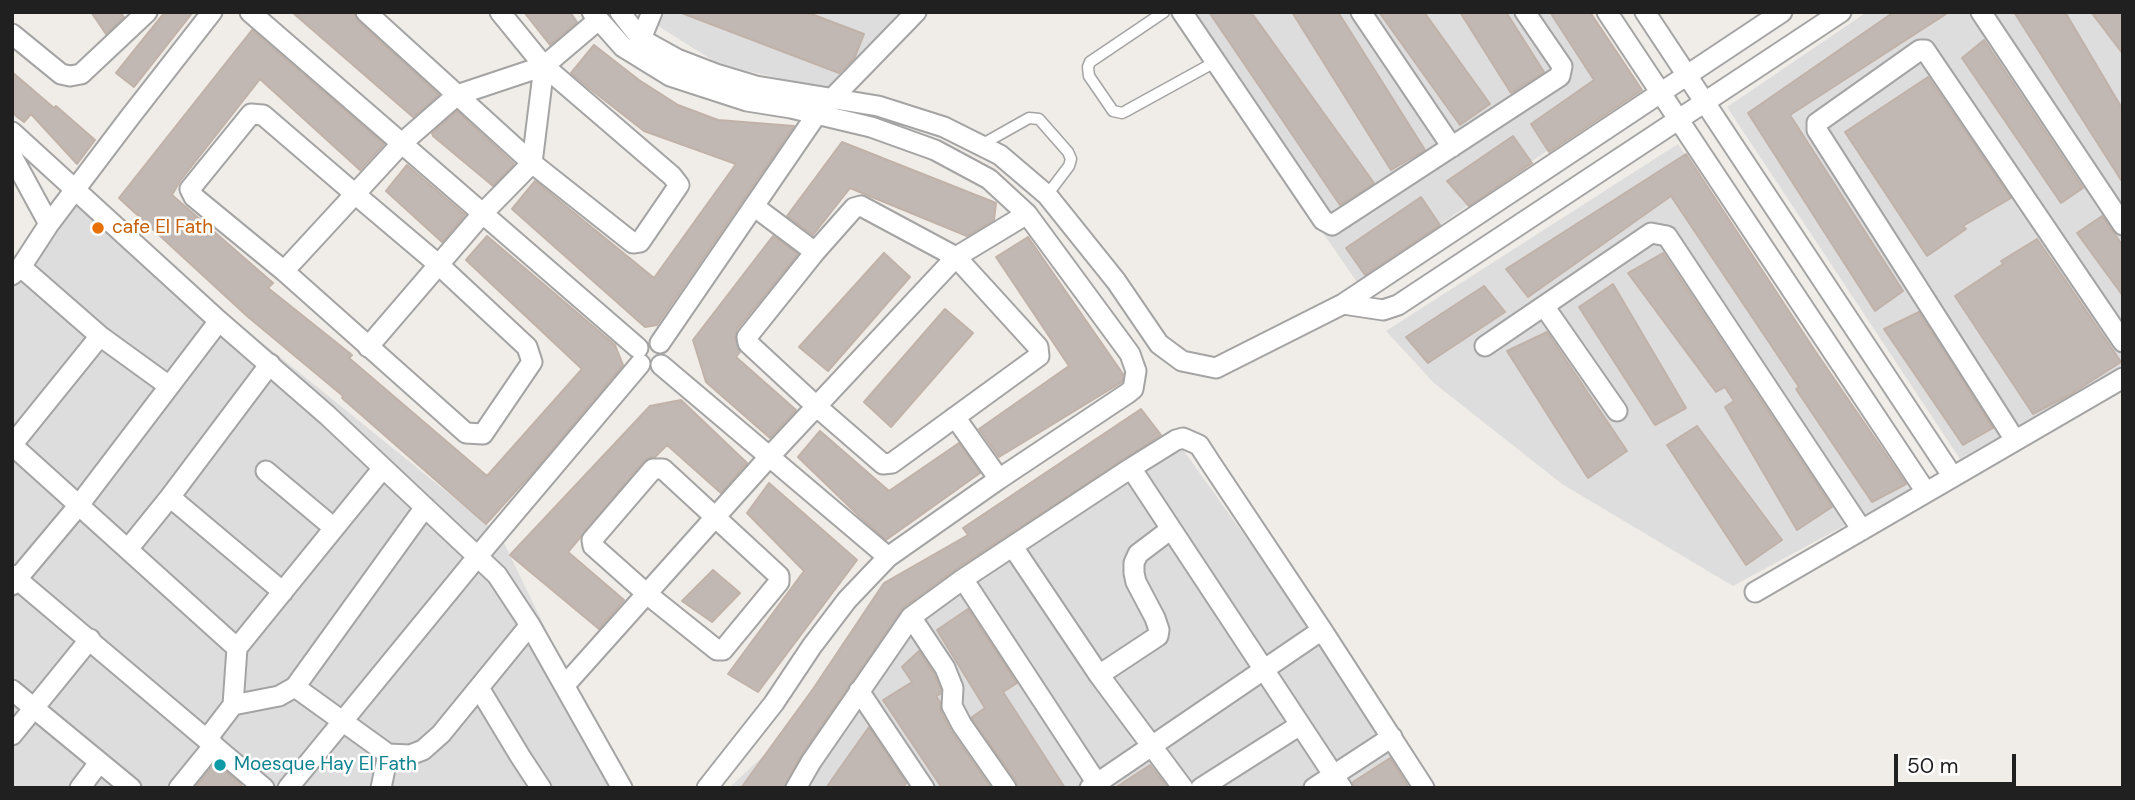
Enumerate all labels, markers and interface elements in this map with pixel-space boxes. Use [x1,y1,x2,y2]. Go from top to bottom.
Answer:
place label: cafe El Fath [112,217,213,239]
marker: cafe El Fath [90,220,106,236]
scale bar [1897,740,2020,784]
text: 50 m [1907,752,1958,780]
place label: Moesque Hay El Fath [234,754,417,776]
marker: Moesque Hay El Fath [212,757,228,773]

